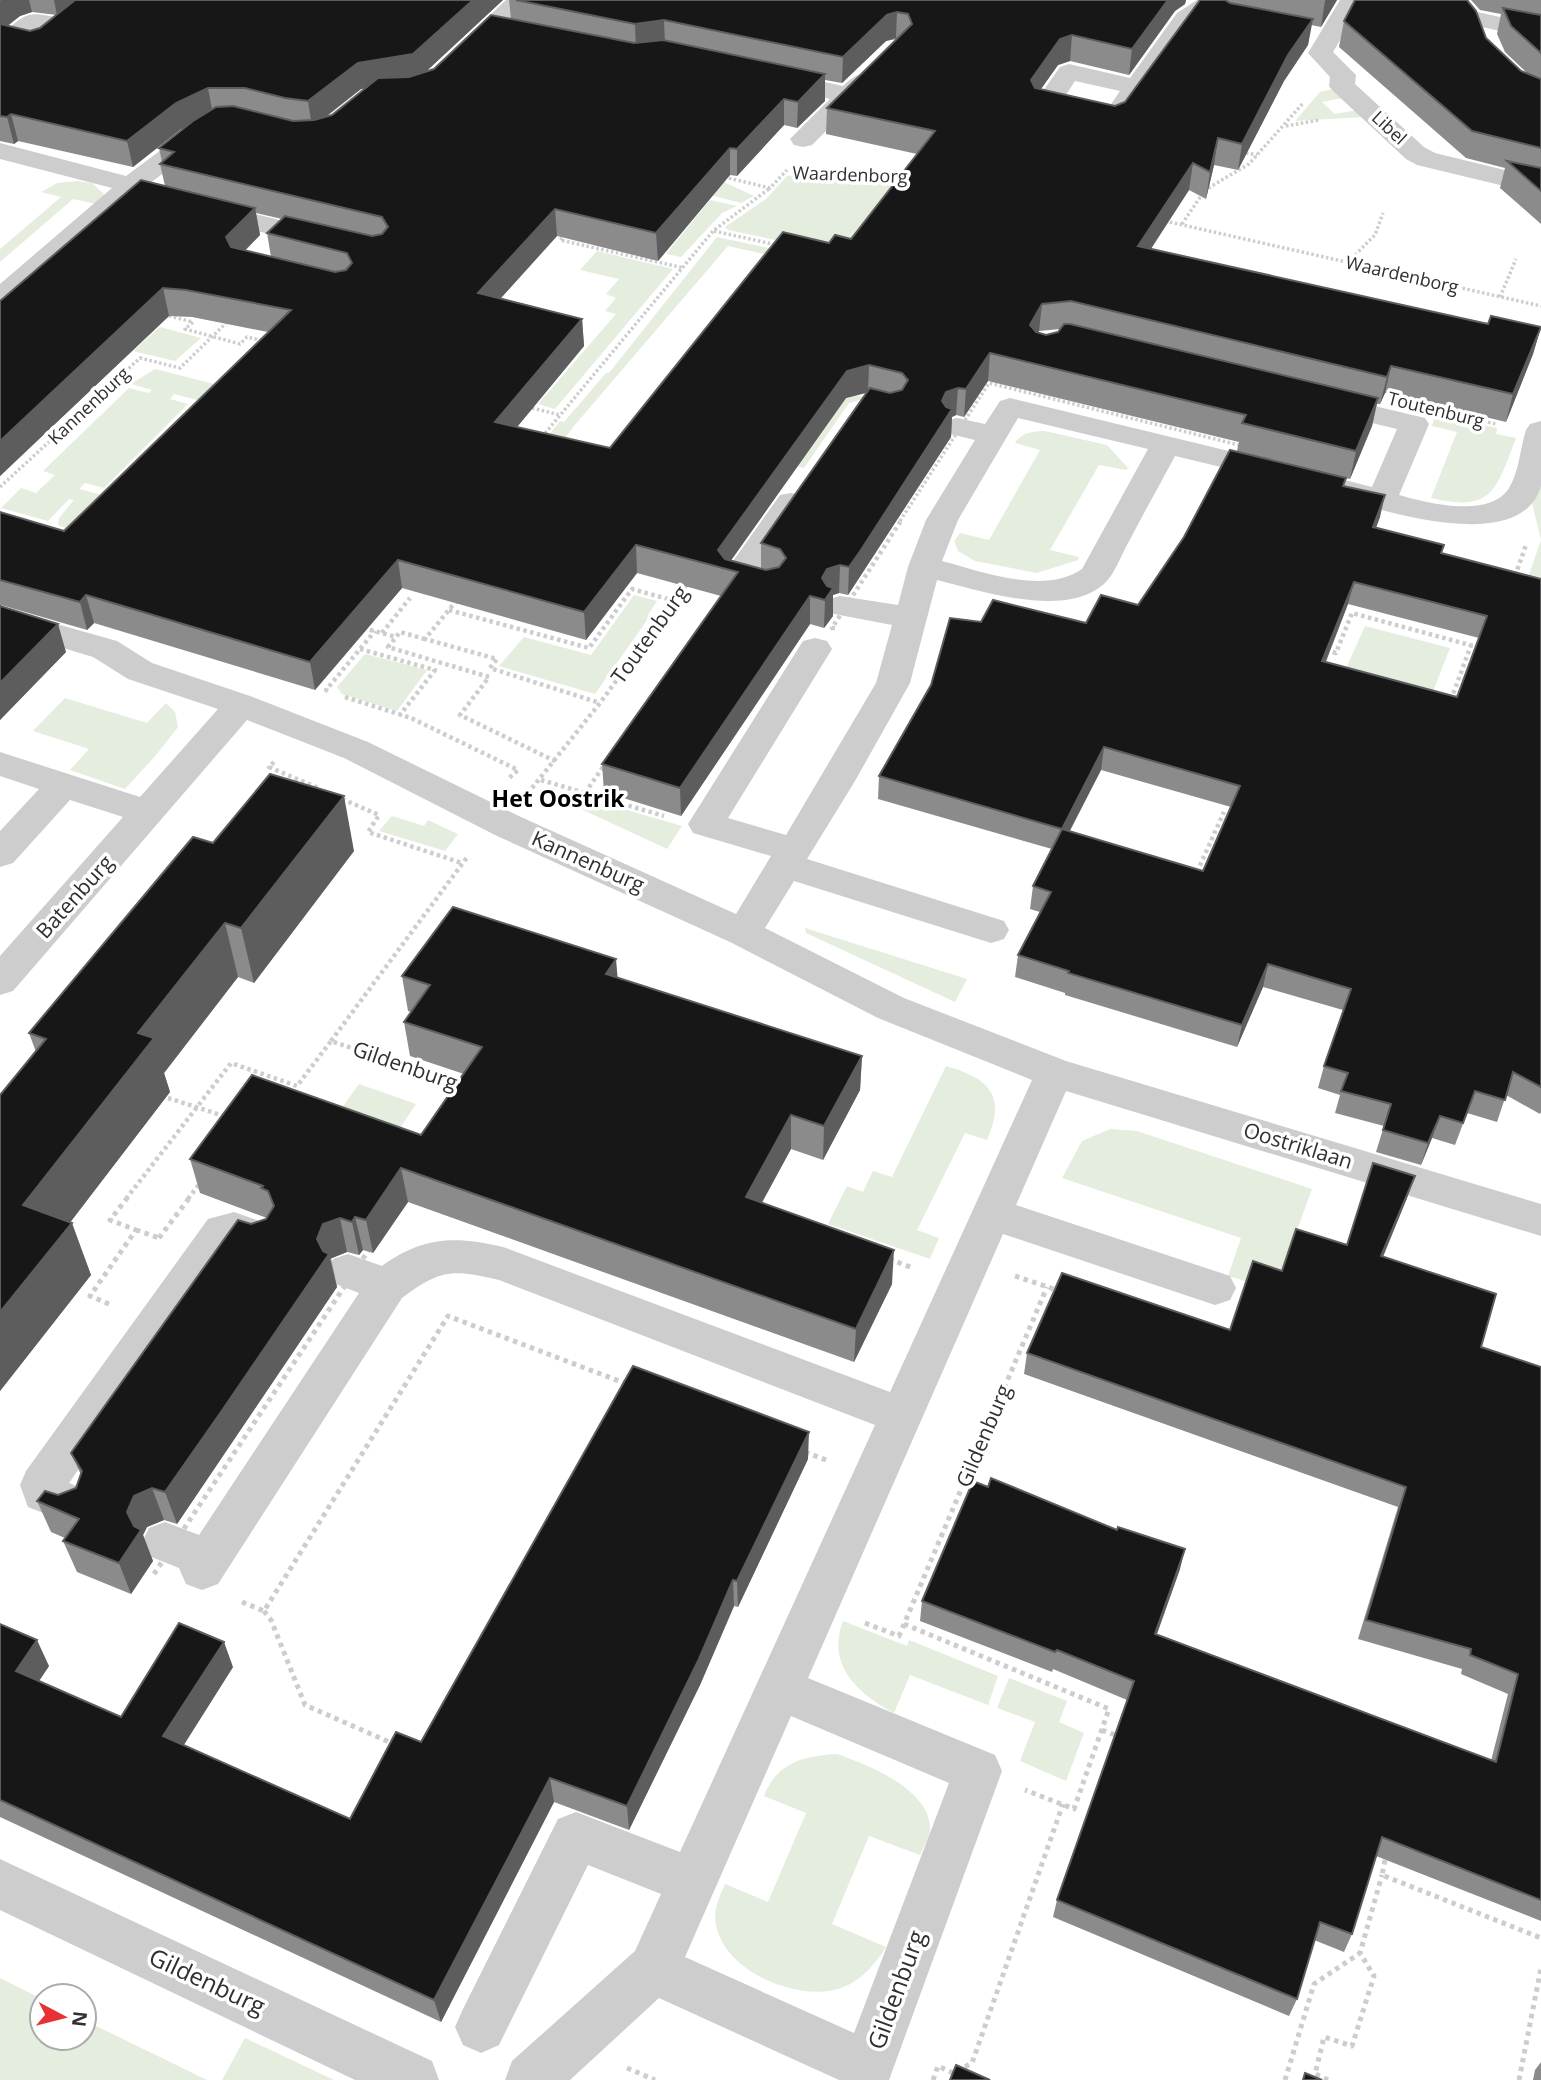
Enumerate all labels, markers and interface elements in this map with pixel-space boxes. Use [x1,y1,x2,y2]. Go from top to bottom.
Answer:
street label: Libel [1367,105,1412,150]
street label: Waardenborg [792,160,908,188]
street label: Waardenborg [1343,249,1461,299]
street label: Kannenburg [42,361,134,449]
street label: Toutenburg [1386,385,1487,433]
street label: Toutenburg [604,580,694,689]
district label: Het Oostrik [492,782,625,814]
street label: Kannenburg [528,824,649,898]
street label: Batenburg [29,849,119,944]
street label: Gildenburg [349,1034,461,1096]
street label: Oostriklaan [1240,1115,1356,1175]
street label: Gildenburg [949,1380,1017,1491]
street label: Gildenburg [859,1925,932,2054]
street label: Gildenburg [144,1939,271,2022]
north arrow [28,1982,98,2052]
text: N [66,2010,94,2028]

